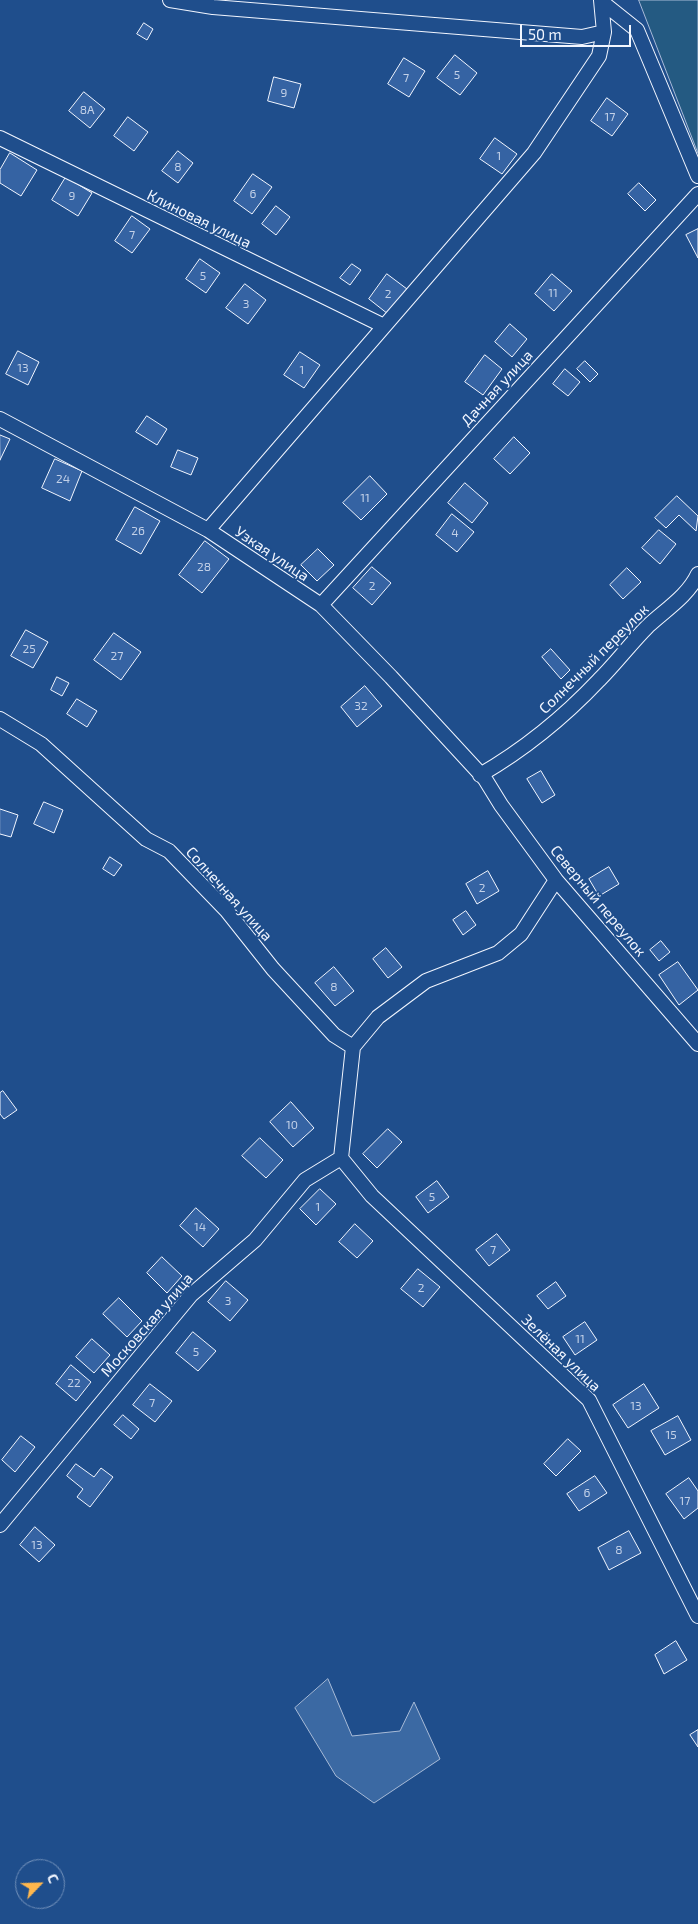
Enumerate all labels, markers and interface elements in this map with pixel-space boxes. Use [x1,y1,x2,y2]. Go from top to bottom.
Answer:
scale bar [523,15,634,47]
text: 50 m [528,25,562,43]
house number: 5 [454,68,460,82]
house number: 7 [403,71,409,85]
house number: 9 [281,86,287,100]
house number: 8А [80,103,94,117]
house number: 17 [605,110,615,124]
house number: 1 [497,149,501,163]
house number: 8 [174,160,182,174]
street label: Клиновая улица [144,186,254,252]
house number: 6 [250,187,256,201]
house number: 9 [69,189,75,203]
house number: 7 [129,228,135,242]
house number: 5 [200,269,206,283]
house number: 11 [548,286,558,300]
house number: 2 [385,287,391,301]
house number: 3 [243,297,249,311]
street label: Дачная улица [457,346,537,430]
house number: 13 [17,361,29,375]
house number: 1 [300,363,304,377]
house number: 24 [56,472,70,486]
house number: 11 [360,491,370,505]
street label: Узкая улица [232,523,312,585]
house number: 26 [131,524,145,538]
house number: 4 [451,526,459,540]
house number: 28 [197,560,211,574]
house number: 2 [369,579,375,593]
street label: Солнечный переулок [535,600,653,718]
house number: 25 [22,642,36,656]
house number: 27 [111,649,123,663]
house number: 32 [354,699,368,713]
street label: Северный переулок [546,842,650,960]
street label: Солнечная улица [182,843,276,945]
house number: 2 [479,881,485,895]
house number: 8 [330,980,338,994]
house number: 10 [286,1118,298,1132]
house number: 5 [429,1190,435,1204]
house number: 1 [316,1200,320,1214]
house number: 14 [194,1220,206,1234]
house number: 7 [490,1243,496,1257]
street label: Московская улица [97,1270,197,1380]
house number: 2 [418,1281,424,1295]
house number: 3 [225,1294,231,1308]
street label: Зелёная улица [518,1311,604,1395]
house number: 11 [575,1332,585,1346]
house number: 5 [193,1345,199,1359]
house number: 22 [67,1376,81,1390]
house number: 7 [149,1396,155,1410]
house number: 13 [630,1399,642,1413]
house number: 15 [665,1428,677,1442]
house number: 6 [584,1486,590,1500]
house number: 17 [680,1494,690,1508]
house number: 13 [31,1538,43,1552]
house number: 8 [615,1543,623,1557]
north arrow [15,1859,65,1909]
text: С [44,1871,63,1885]

